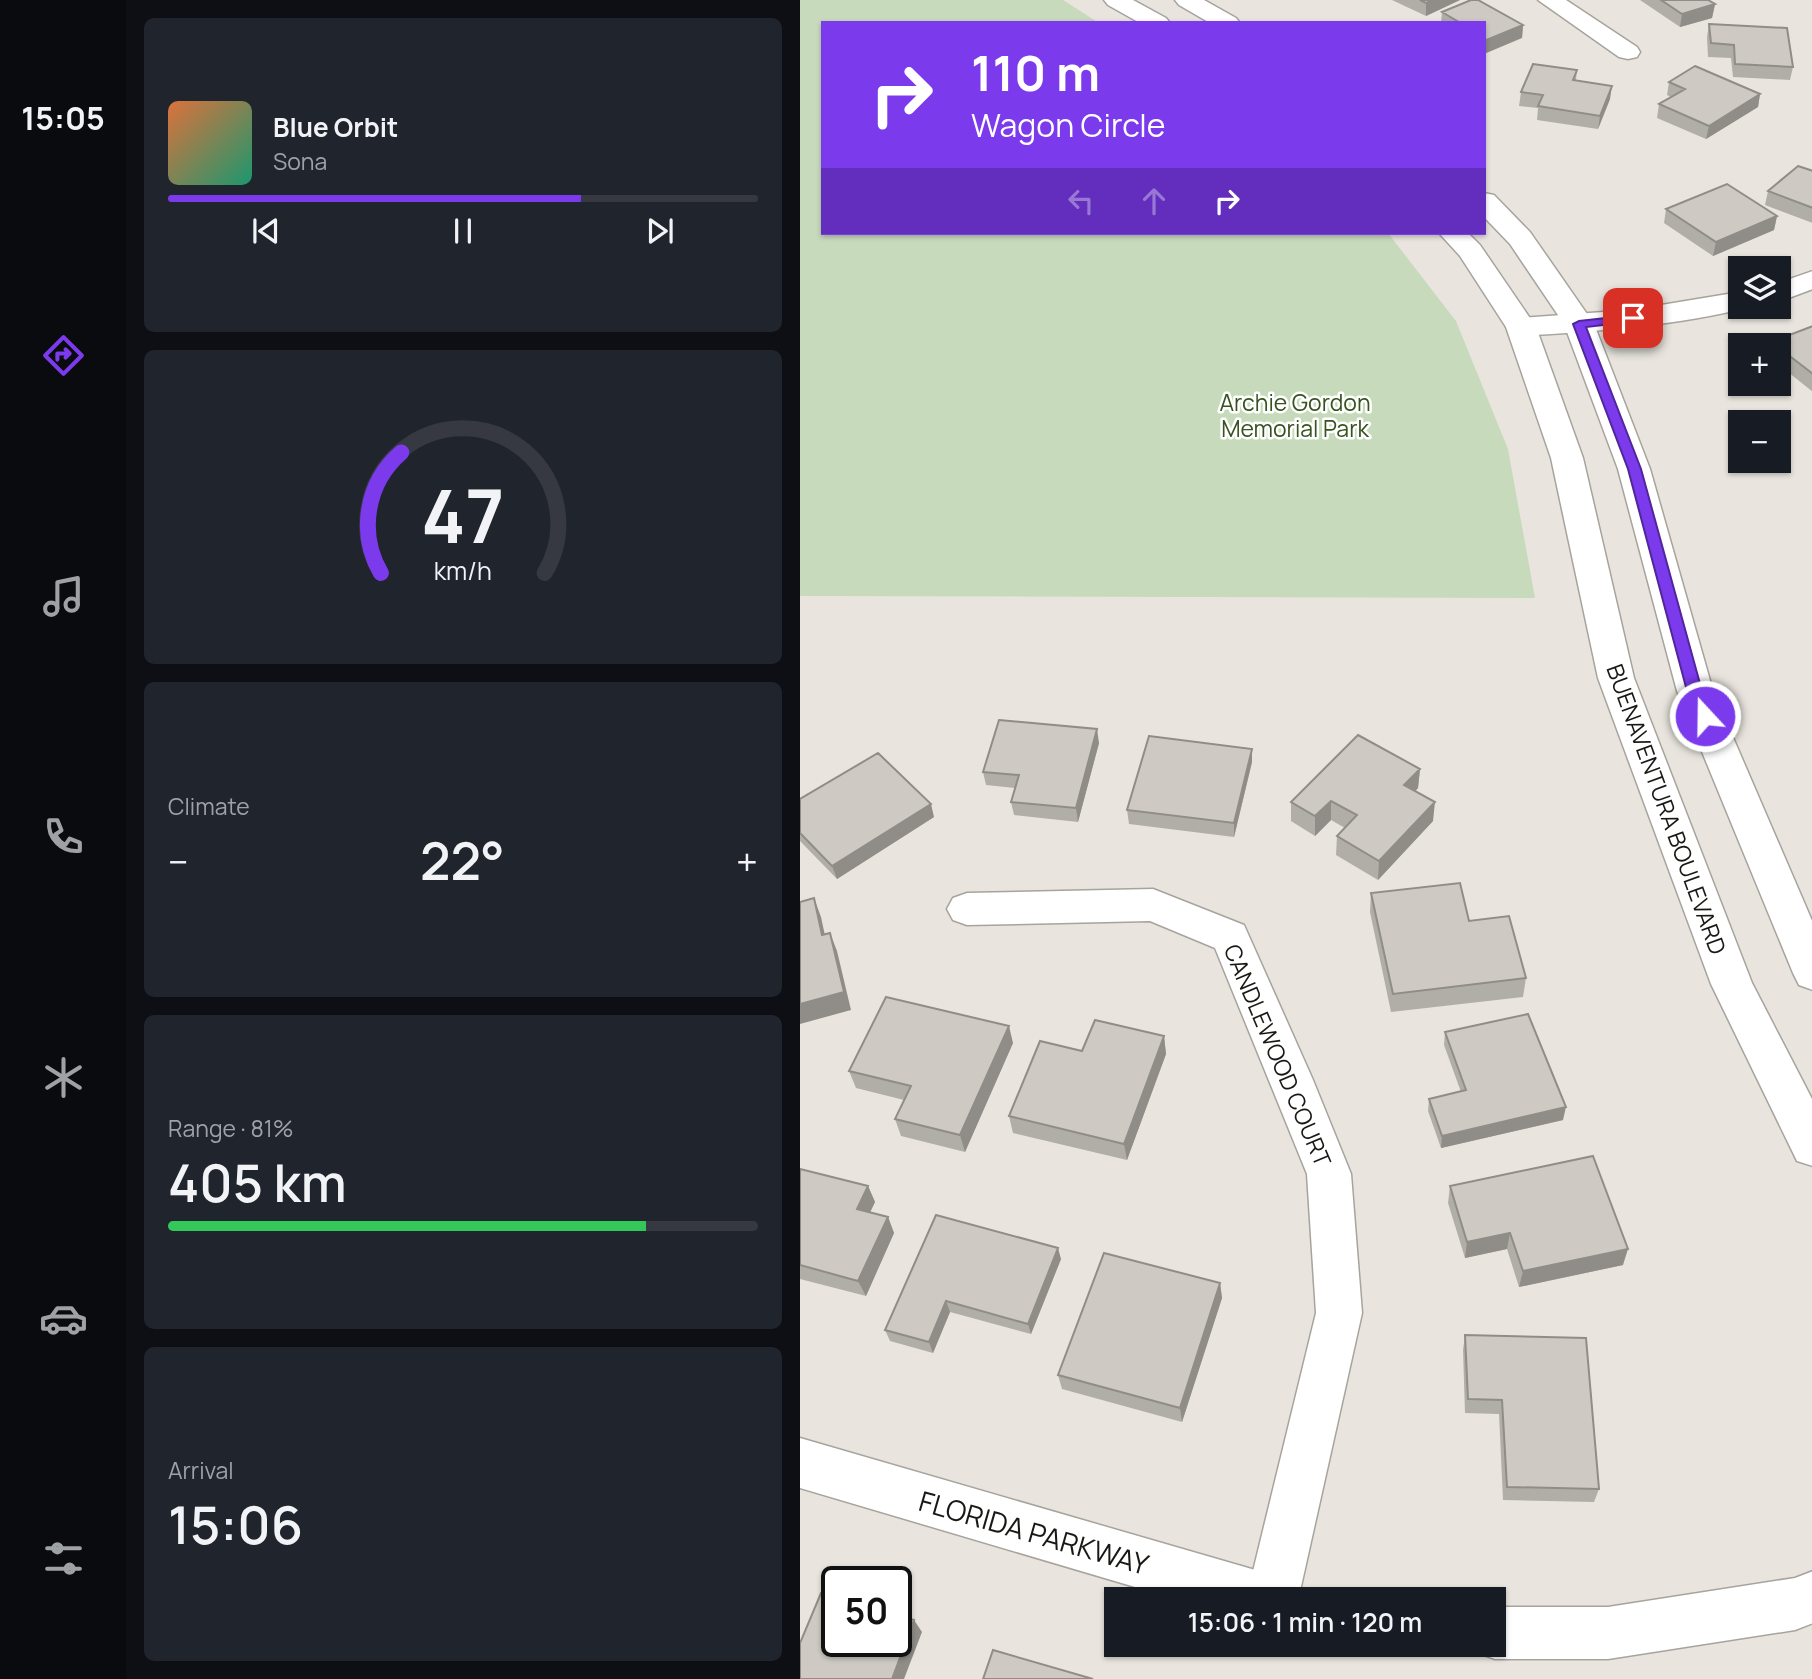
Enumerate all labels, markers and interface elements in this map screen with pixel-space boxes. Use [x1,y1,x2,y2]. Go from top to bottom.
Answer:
text: 110 m [971,39,1100,106]
icon: right [856,49,947,140]
text: 15:05 [21,96,105,140]
text: Wagon Circle [971,103,1166,147]
text: Blue Orbit [273,109,398,145]
text: Sona [273,145,327,177]
icon: left [1062,182,1100,220]
icon: ahead [1135,182,1173,220]
icon: right [1208,182,1246,220]
icon: previous [247,212,285,250]
icon: pause [444,212,482,250]
icon: next [641,212,679,250]
map controls [1728,256,1791,473]
button: layers [1728,256,1791,319]
pin [1603,288,1663,348]
icon: arrive [1614,299,1652,337]
icon: directions [39,331,88,380]
button: + [1728,333,1791,396]
park label: Archie Gordon Memorial Park [1219,386,1371,444]
button: − [1728,410,1791,473]
text: 47 [421,466,505,566]
text: km/h [434,553,492,588]
icon: music [39,572,88,621]
street label: BUENAVENTURA BOULEVARD [1599,659,1735,959]
position arrow [1668,679,1742,753]
text: Climate [168,790,250,822]
icon: phone [39,812,88,861]
text: 22° [420,825,505,896]
text: − [168,835,189,887]
text: + [736,835,758,887]
street label: CANDLEWOOD COURT [1217,939,1339,1171]
icon: climate [39,1053,88,1102]
text: Range · 81% [168,1112,293,1144]
text: 405 km [168,1147,347,1218]
icon: car [39,1294,88,1343]
text: Arrival [168,1454,234,1486]
street label: FLORIDA PARKWAY [915,1481,1154,1583]
text: 15:06 [168,1489,303,1560]
icon: filters [39,1534,88,1583]
speed limit sign: 50 [821,1566,912,1657]
text: 15:06 · 1 min · 120 m [1188,1604,1422,1640]

